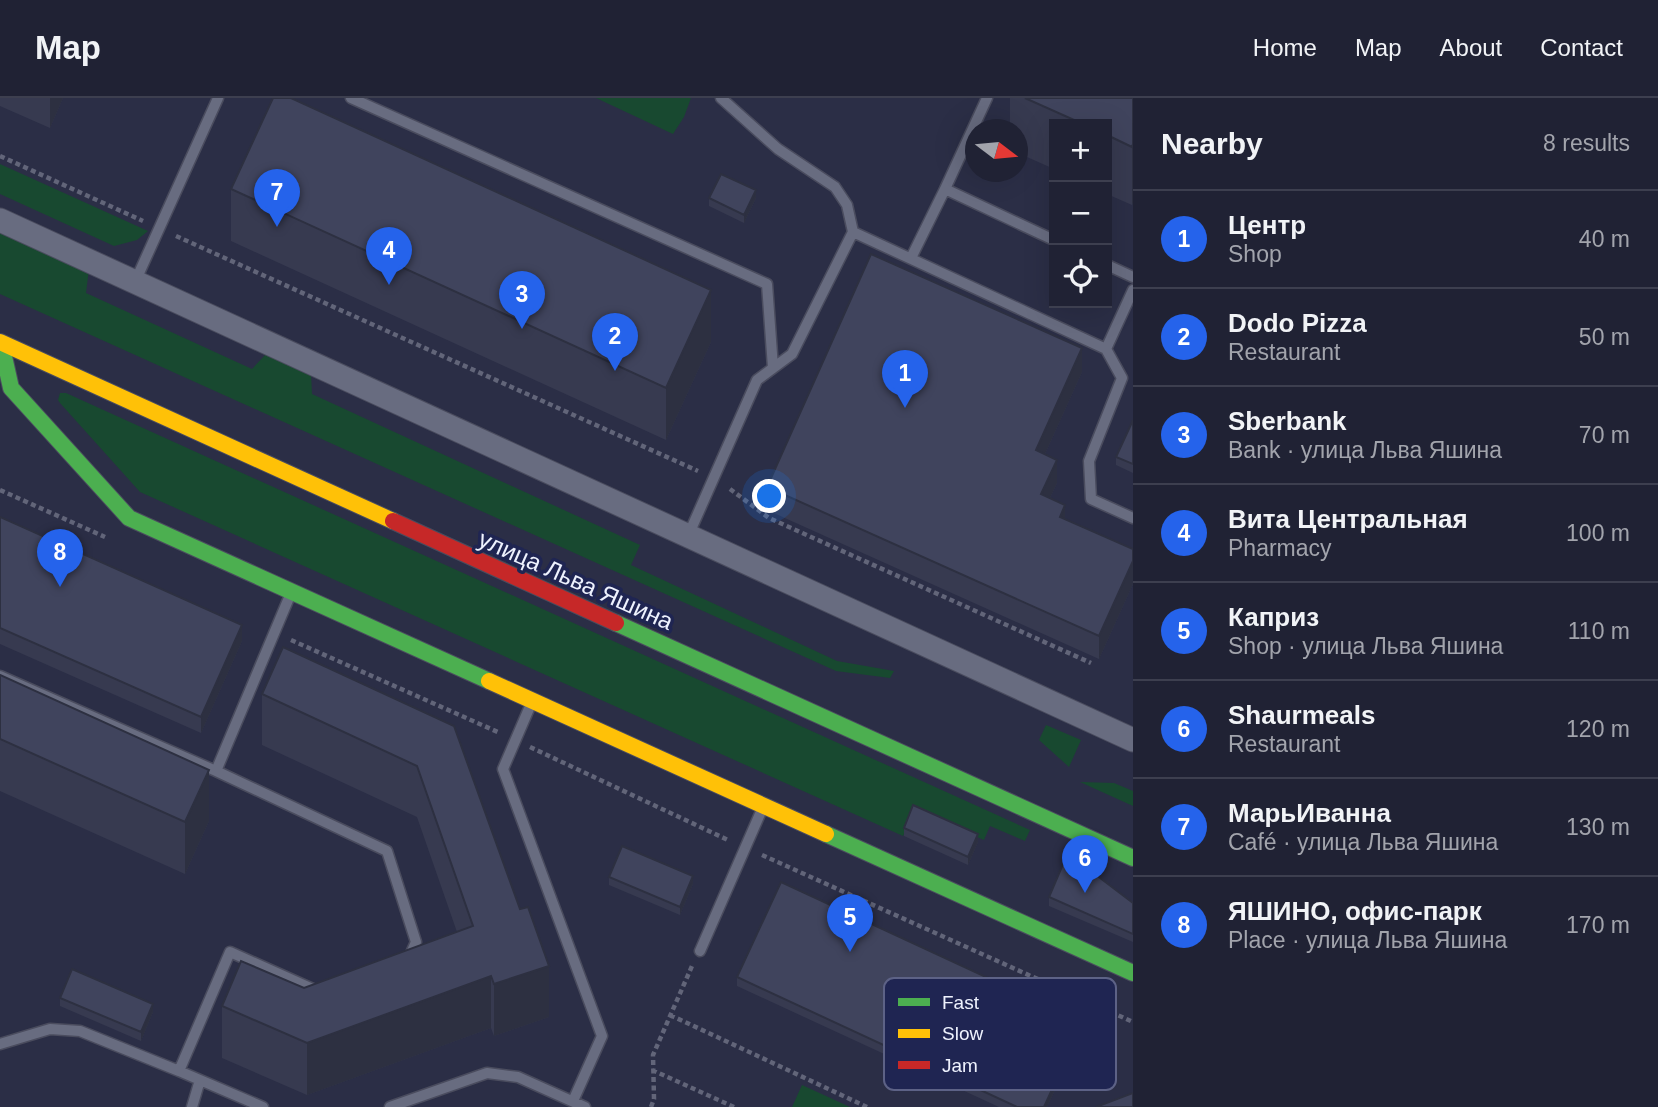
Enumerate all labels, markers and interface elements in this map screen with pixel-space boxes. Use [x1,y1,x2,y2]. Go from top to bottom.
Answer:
text: Map [35,29,101,66]
text: Home [1253,34,1317,61]
text: Map [1355,34,1402,61]
text: About [1440,34,1502,61]
text: Contact [1540,34,1623,61]
north arrow [965,119,1028,182]
map controls [1049,119,1112,308]
button: + [1049,119,1112,182]
text: Nearby [1161,127,1263,160]
text: 8 results [1543,130,1630,156]
pin: 7 [254,169,300,227]
button: − [1049,182,1112,245]
text: Центр [1228,210,1306,240]
text: 1 [1178,226,1190,252]
text: 40 m [1579,226,1630,252]
pin: 4 [366,227,412,285]
text: Shop [1228,241,1282,267]
button: locate [1049,245,1112,308]
pin: 3 [499,271,545,329]
text: Dodo Pizza [1228,308,1367,338]
pin: 2 [592,313,638,371]
text: 2 [1178,324,1190,350]
text: 50 m [1579,324,1630,350]
text: Restaurant [1228,339,1341,365]
pin: 1 [882,350,928,408]
text: Sberbank [1228,406,1347,436]
text: 3 [1178,422,1190,448]
text: 70 m [1579,422,1630,448]
text: Bank · улица Льва Яшина [1228,437,1502,463]
your location [752,479,786,513]
text: Вита Центральная [1228,504,1468,534]
text: 4 [1178,520,1190,546]
text: 100 m [1566,520,1630,546]
street label: улица Льва Яшина [475,525,678,635]
pin: 8 [37,529,83,587]
text: Pharmacy [1228,535,1332,561]
text: Каприз [1228,602,1319,632]
text: 5 [1178,618,1190,644]
text: 110 m [1568,618,1630,644]
text: Shop · улица Льва Яшина [1228,633,1503,659]
text: Shaurmeals [1228,700,1375,730]
text: 6 [1178,716,1190,742]
text: 120 m [1566,716,1630,742]
text: Restaurant [1228,731,1341,757]
text: МарьИванна [1228,798,1391,828]
text: 7 [1178,814,1190,840]
text: 130 m [1566,814,1630,840]
text: Café · улица Льва Яшина [1228,829,1498,855]
pin: 6 [1062,835,1108,893]
pin: 5 [827,894,873,952]
text: ЯШИНО, офис-парк [1228,896,1482,926]
text: 8 [1178,912,1190,938]
text: 170 m [1566,912,1630,938]
text: Place · улица Льва Яшина [1228,927,1507,953]
legend [884,978,1116,1090]
text: Fast [942,992,980,1013]
text: Slow [942,1023,983,1044]
text: Jam [942,1055,978,1076]

